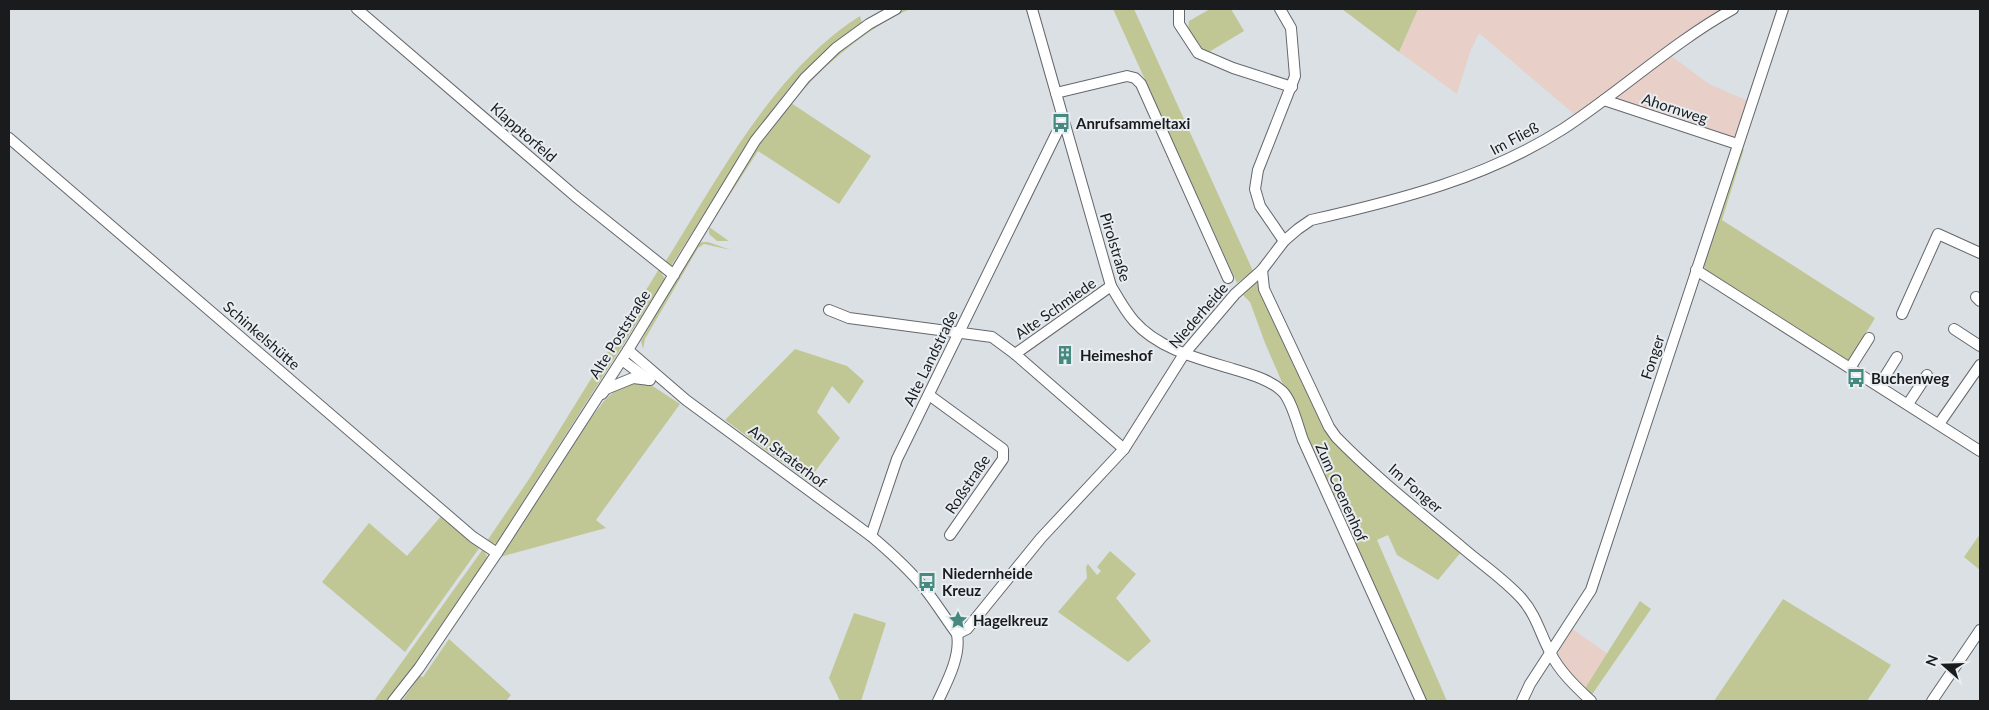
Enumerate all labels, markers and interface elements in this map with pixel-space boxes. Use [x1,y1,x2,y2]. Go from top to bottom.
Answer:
street label: Ahornweg [1640,89,1710,127]
street label: Klapptorfeld [487,98,561,166]
bus stop icon: Anrufsammeltaxi [1050,112,1072,134]
place label: Anrufsammeltaxi [1075,114,1190,132]
street label: Im Fließ [1487,118,1542,158]
street label: Pirolstraße [1097,210,1135,284]
street label: Alte Schmiede [1011,273,1099,342]
street label: Niederheide [1165,279,1231,351]
street label: Alte Poststraße [585,286,653,382]
street label: Schinkelshütte [220,297,304,373]
street label: Alte Landstraße [899,307,961,409]
street label: Fonger [1636,332,1668,382]
building icon: Heimeshof [1054,344,1076,366]
place label: Heimeshof [1080,346,1153,364]
bus stop icon: Buchenweg [1845,367,1867,389]
place label: Buchenweg [1871,369,1949,387]
street label: Am Straterhof [745,421,831,492]
street label: Zum Coenenhof [1312,440,1372,545]
street label: Roßstraße [941,451,993,517]
street label: Im Fonger [1385,460,1447,517]
place label: Niedernheide Kreuz [942,564,1033,599]
bus stop icon: Niedernheide Kreuz [916,571,938,593]
place icon: Hagelkreuz [947,609,969,631]
place label: Hagelkreuz [973,611,1048,629]
north arrow [1919,640,1969,690]
text: N [1921,652,1941,668]

